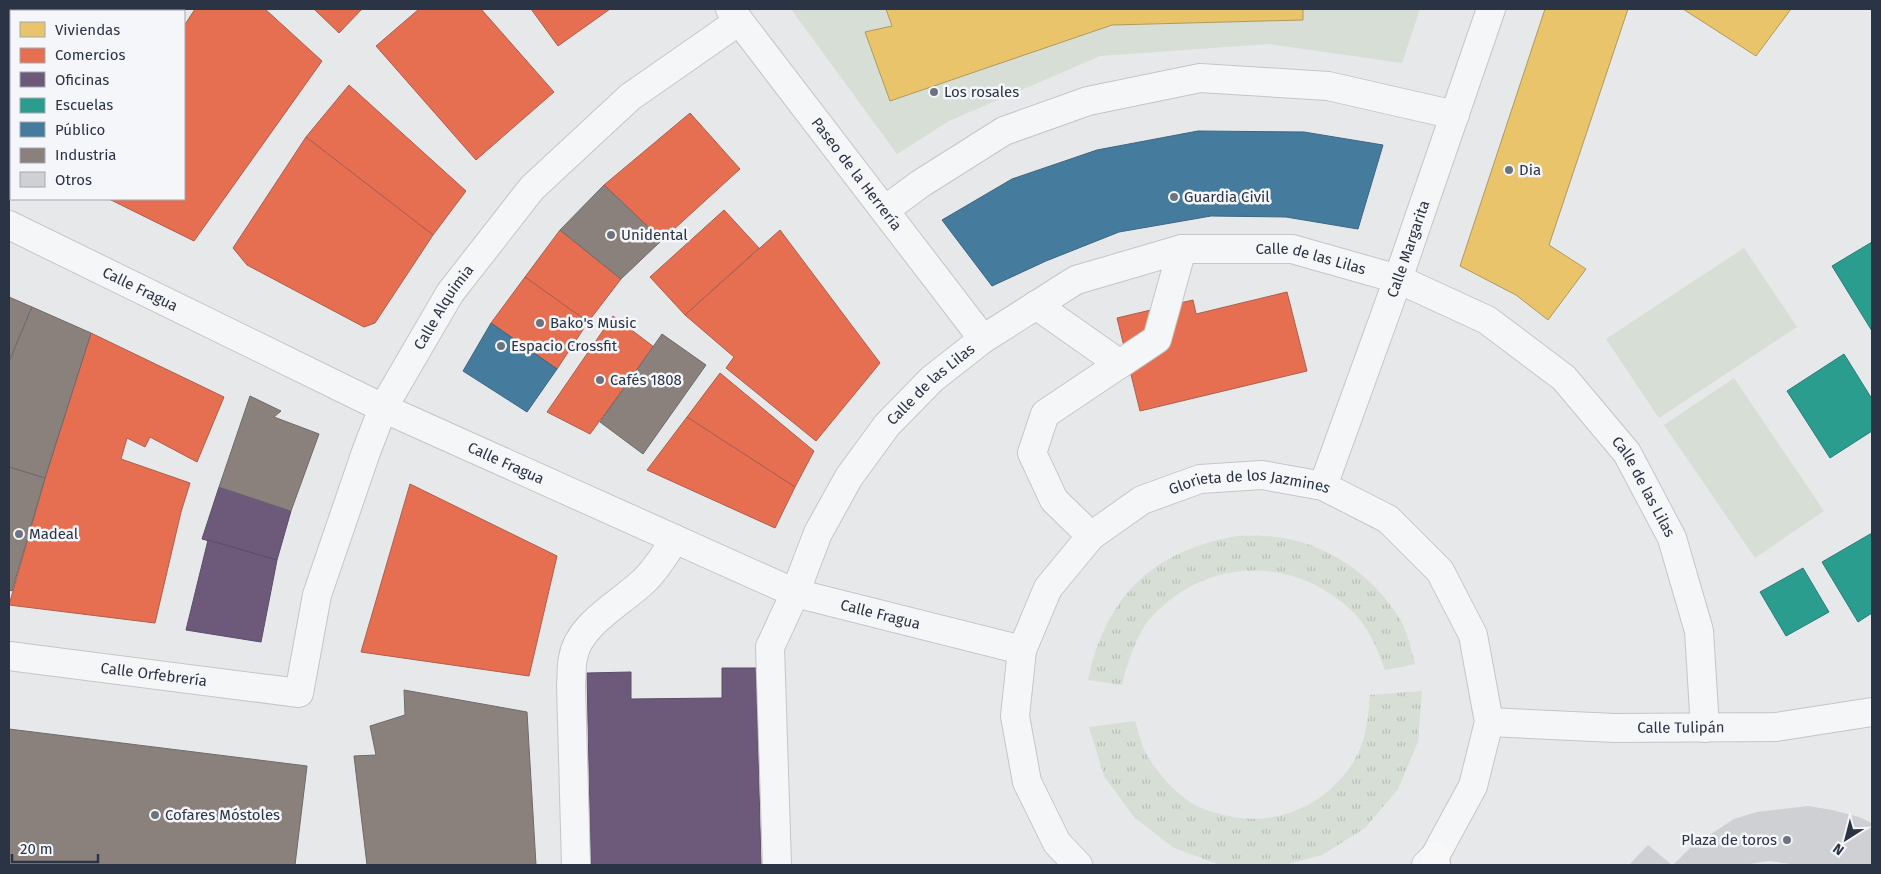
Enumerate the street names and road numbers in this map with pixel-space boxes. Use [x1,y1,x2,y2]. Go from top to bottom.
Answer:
street label: Paseo de la Herrería [808,114,906,234]
street label: Calle Margarita [1383,198,1433,300]
street label: Calle de las Lilas [1256,240,1368,278]
street label: Calle Alquimia [410,261,478,353]
street label: Calle Fragua [99,263,181,315]
street label: Calle de las Lilas [883,340,978,429]
street label: Calle de las Lilas [1608,433,1679,540]
street label: Calle Fragua [465,438,547,488]
street label: Glorieta de los Jazmines [1166,466,1333,499]
street label: Calle Fragua [838,596,922,633]
street label: Calle Orfebrería [100,659,208,690]
street label: Calle Tulipán [1637,718,1725,737]

